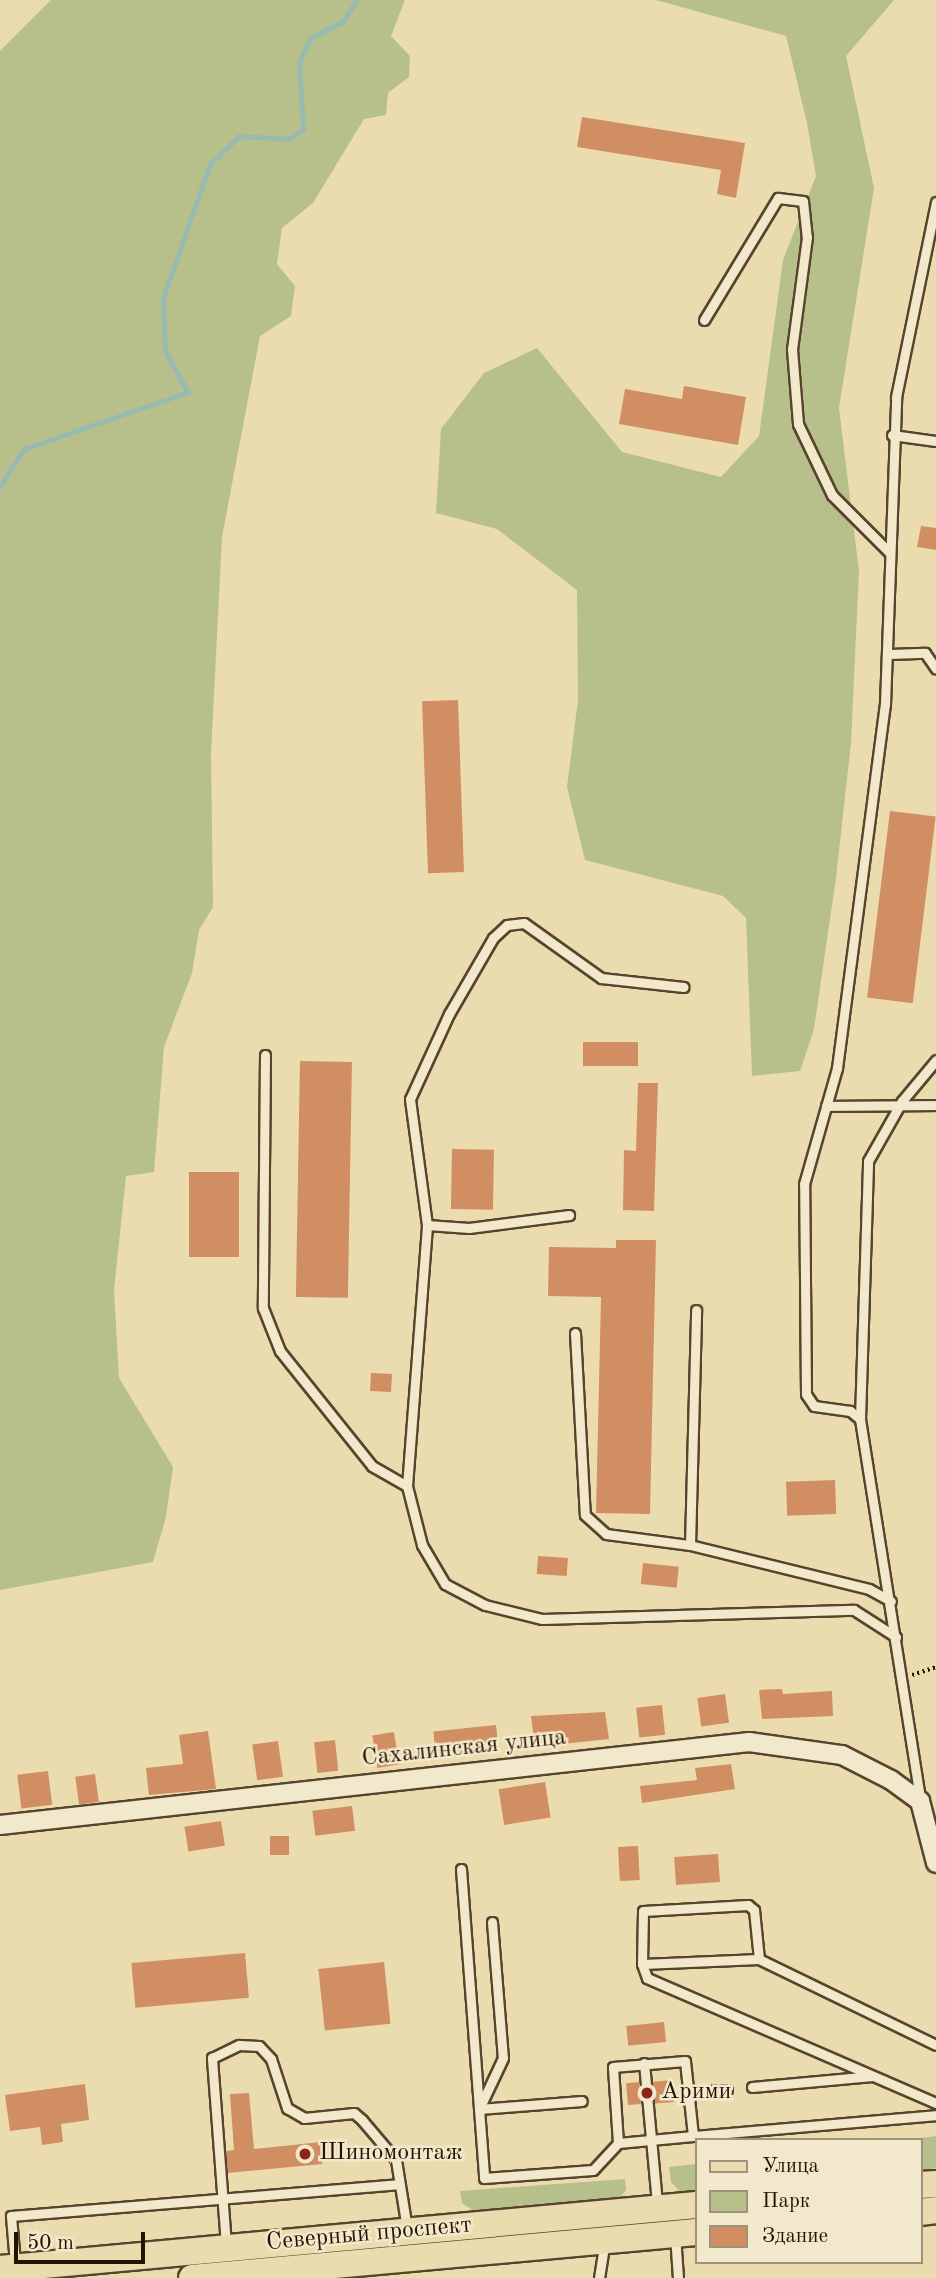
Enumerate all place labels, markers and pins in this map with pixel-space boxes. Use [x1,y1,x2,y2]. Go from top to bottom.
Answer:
place label: Арими [661,2079,731,2107]
marker: Арими [639,2085,655,2101]
place label: Шиномонтаж [319,2140,463,2168]
marker: Шиномонтаж [297,2146,313,2162]

